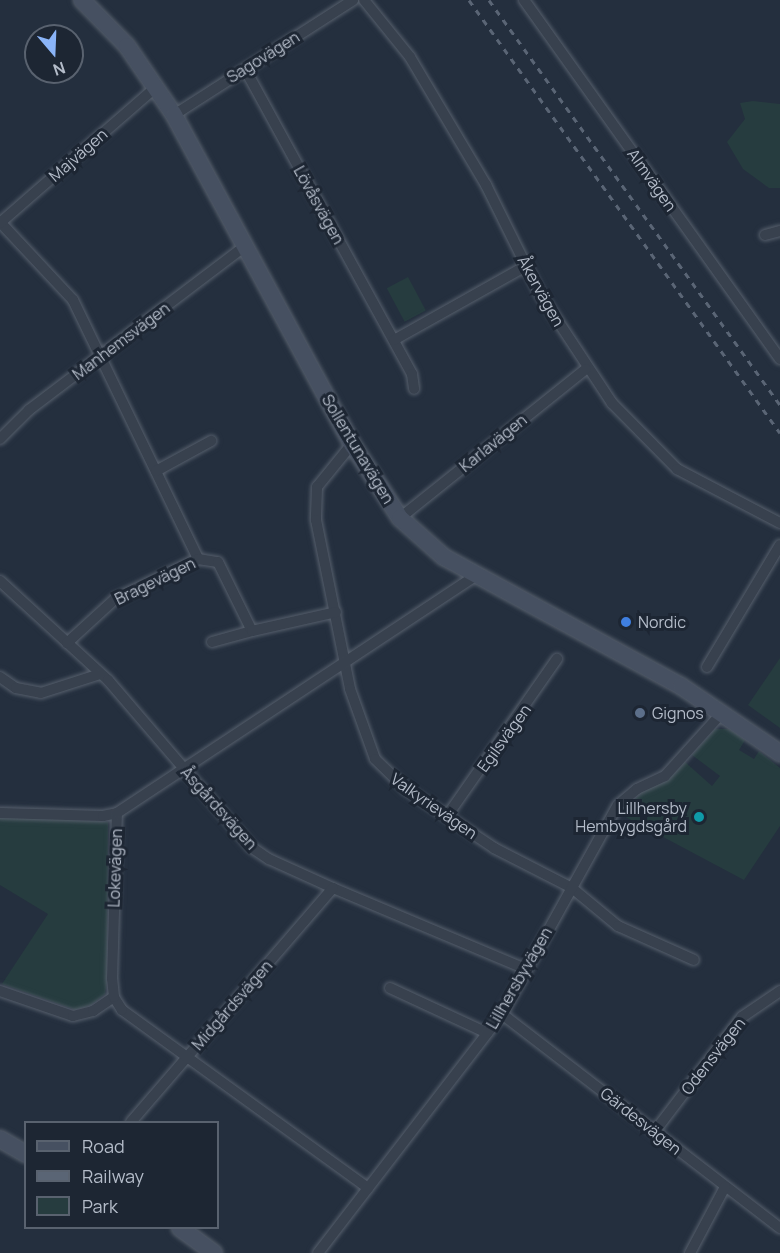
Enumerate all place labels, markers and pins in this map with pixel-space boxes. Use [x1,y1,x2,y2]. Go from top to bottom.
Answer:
place label: Nordic [638,612,686,632]
marker: Nordic [619,615,633,629]
place label: Gignos [652,703,704,723]
marker: Gignos [633,706,647,720]
place label: Lillhersby Hembygdsgård [575,798,687,836]
marker: Lillhersby Hembygdsgård [692,810,706,824]

